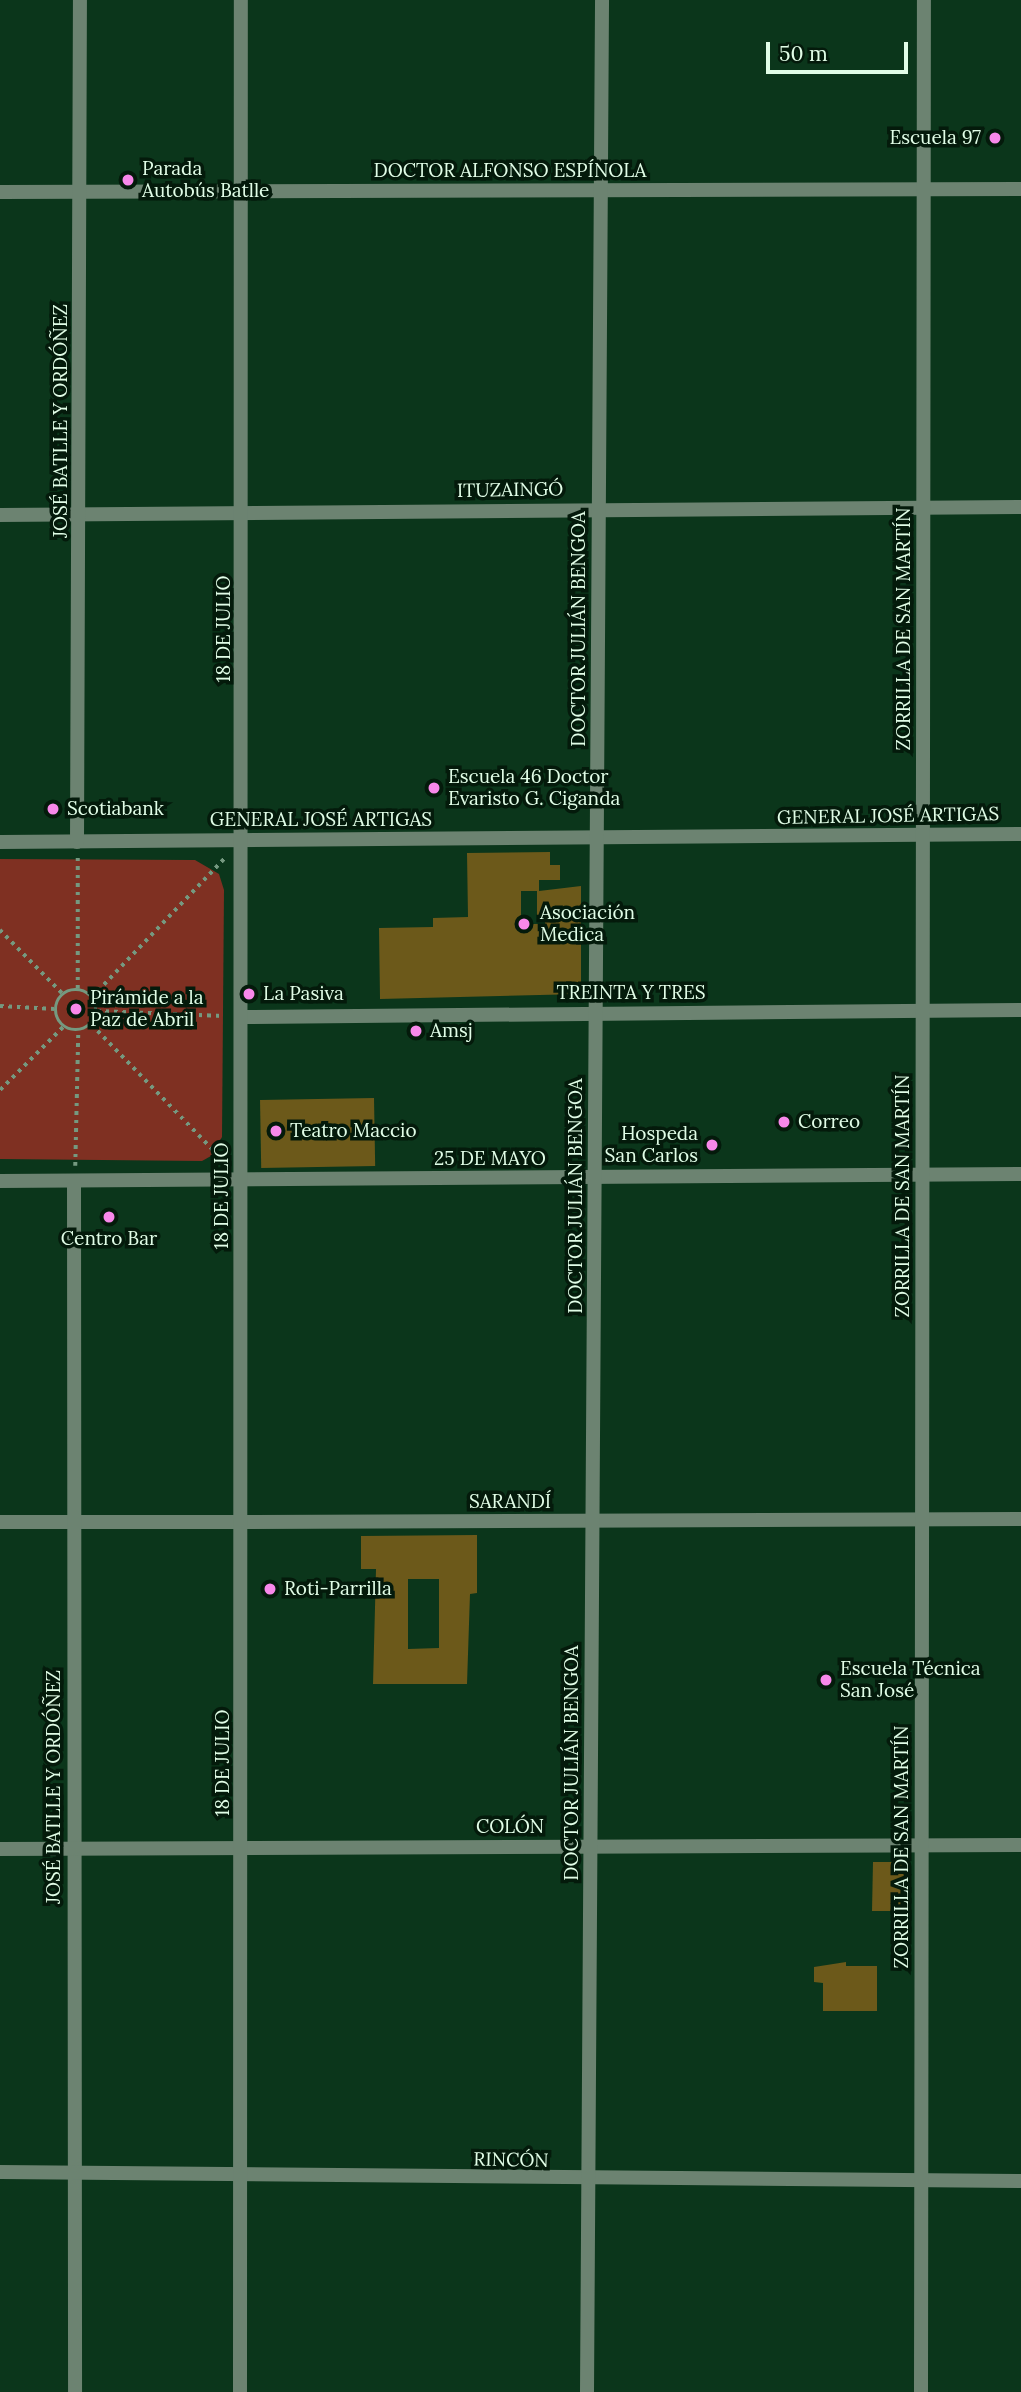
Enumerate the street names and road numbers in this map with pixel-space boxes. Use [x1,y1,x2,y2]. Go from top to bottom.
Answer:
street label: DOCTOR ALFONSO ESPÍNOLA [374,160,646,182]
street label: JOSÉ BATLLE Y ORDÓÑEZ [50,304,72,538]
street label: ITUZAINGÓ [457,478,563,502]
street label: ZORRILLA DE SAN MARTÍN [893,507,915,751]
street label: DOCTOR JULIÁN BENGOA [568,511,590,747]
street label: 18 DE JULIO [213,575,235,683]
street label: GENERAL JOSÉ ARTIGAS [777,803,999,829]
street label: GENERAL JOSÉ ARTIGAS [210,809,432,831]
street label: TREINTA Y TRES [556,982,706,1004]
street label: ZORRILLA DE SAN MARTÍN [892,1074,914,1318]
street label: DOCTOR JULIÁN BENGOA [565,1078,587,1314]
street label: 18 DE JULIO [211,1142,233,1250]
street label: 25 DE MAYO [434,1148,546,1170]
street label: SARANDÍ [469,1491,551,1513]
street label: DOCTOR JULIÁN BENGOA [561,1645,583,1881]
street label: JOSÉ BATLLE Y ORDÓÑEZ [43,1670,65,1904]
street label: 18 DE JULIO [212,1709,234,1817]
street label: ZORRILLA DE SAN MARTÍN [891,1725,913,1969]
street label: COLÓN [476,1816,544,1838]
street label: RINCÓN [473,2148,549,2172]

